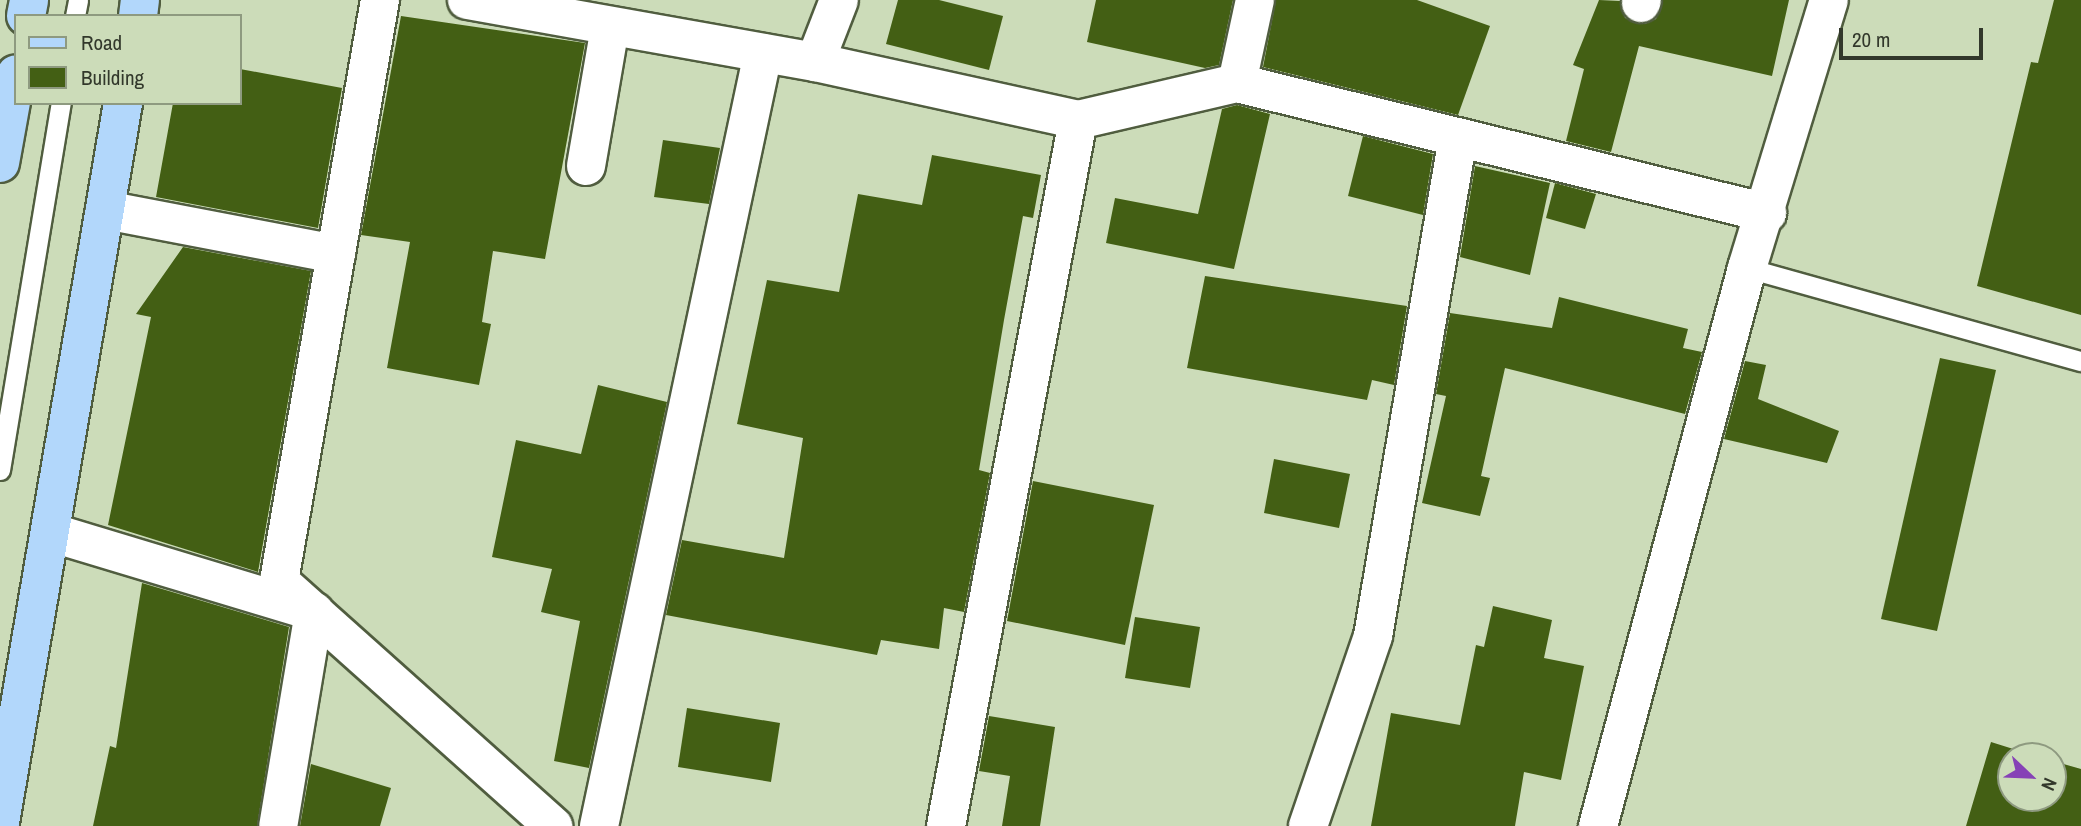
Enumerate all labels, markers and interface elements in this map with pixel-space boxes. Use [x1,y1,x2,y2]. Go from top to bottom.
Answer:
legend [14,14,242,105]
scale bar [1843,14,1986,58]
text: 20 m [1852,25,1890,54]
text: Road [81,28,122,57]
text: Building [81,63,144,92]
north arrow [1997,742,2067,812]
text: N [2035,774,2064,795]

